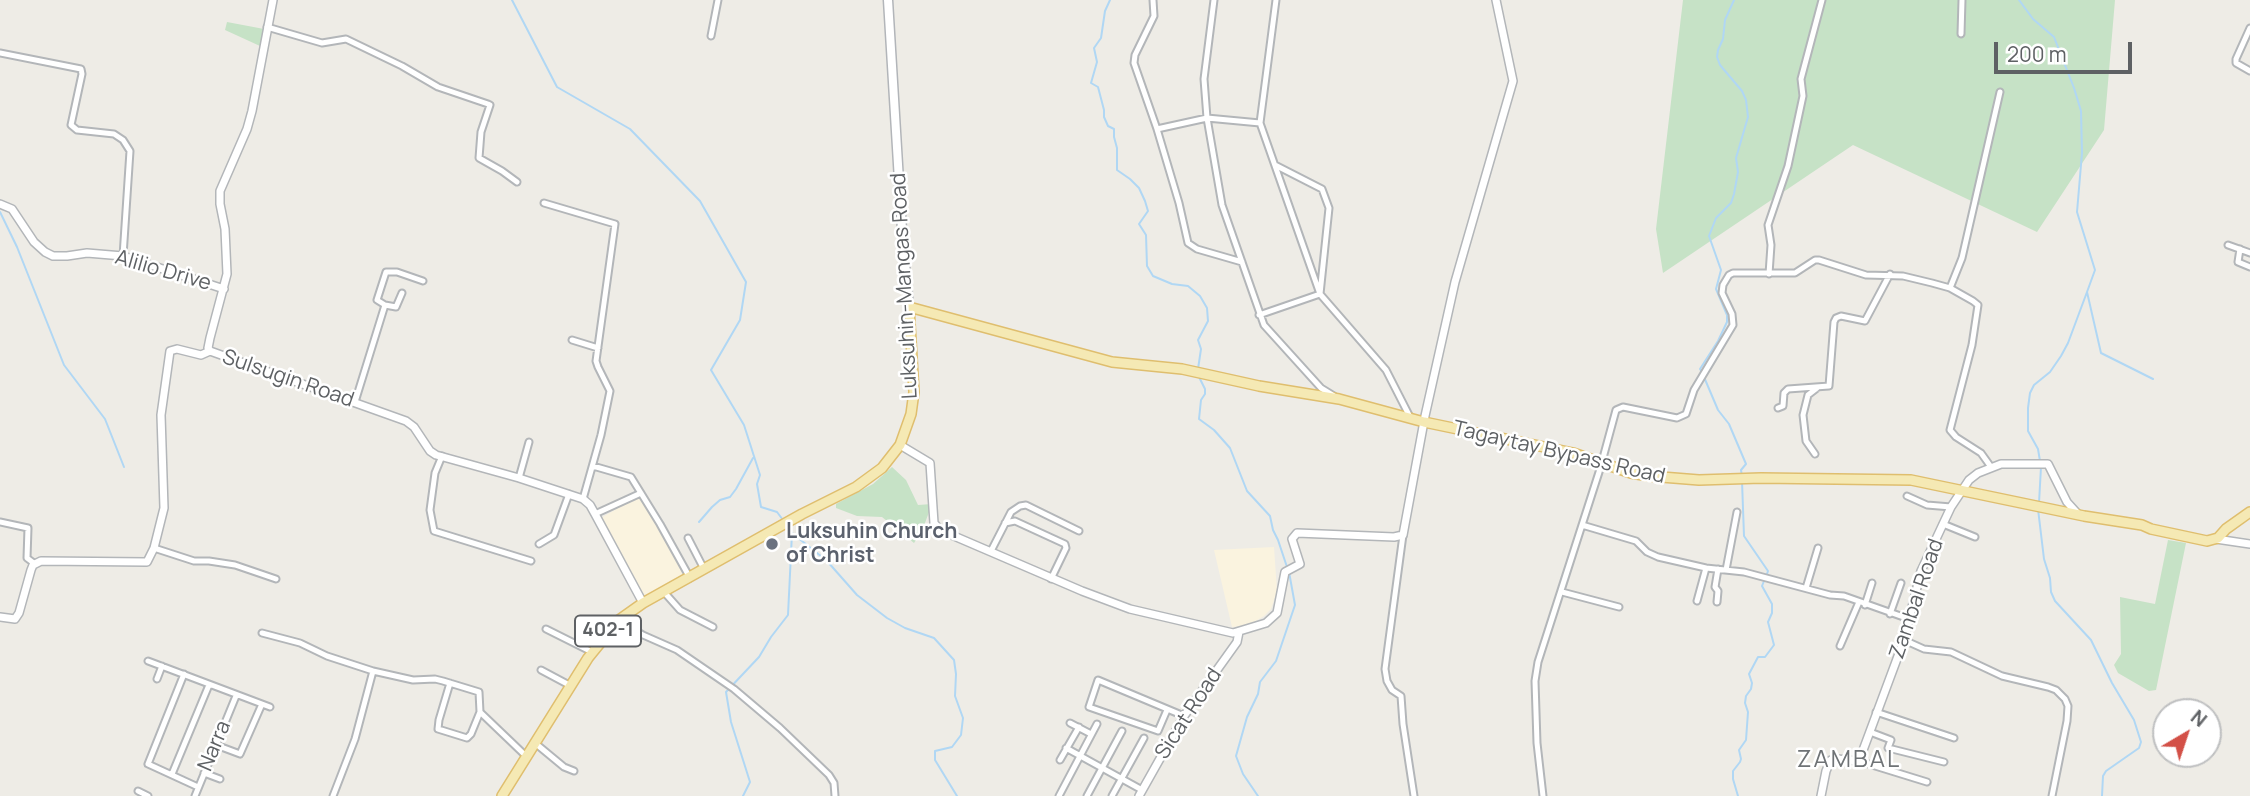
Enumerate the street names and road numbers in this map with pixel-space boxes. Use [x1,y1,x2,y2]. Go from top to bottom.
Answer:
street label: Luksuhin-Mangas Road [886,172,924,400]
street label: Alilio Drive [112,245,214,297]
street label: Sulsugin Road [219,345,357,413]
street label: Tagaytay Bypass Road [1450,416,1668,490]
street label: Zambal Road [1885,536,1949,662]
road number: 402-1 [575,616,641,646]
street label: Sicat Road [1150,664,1228,764]
street label: Narra [193,717,237,775]

